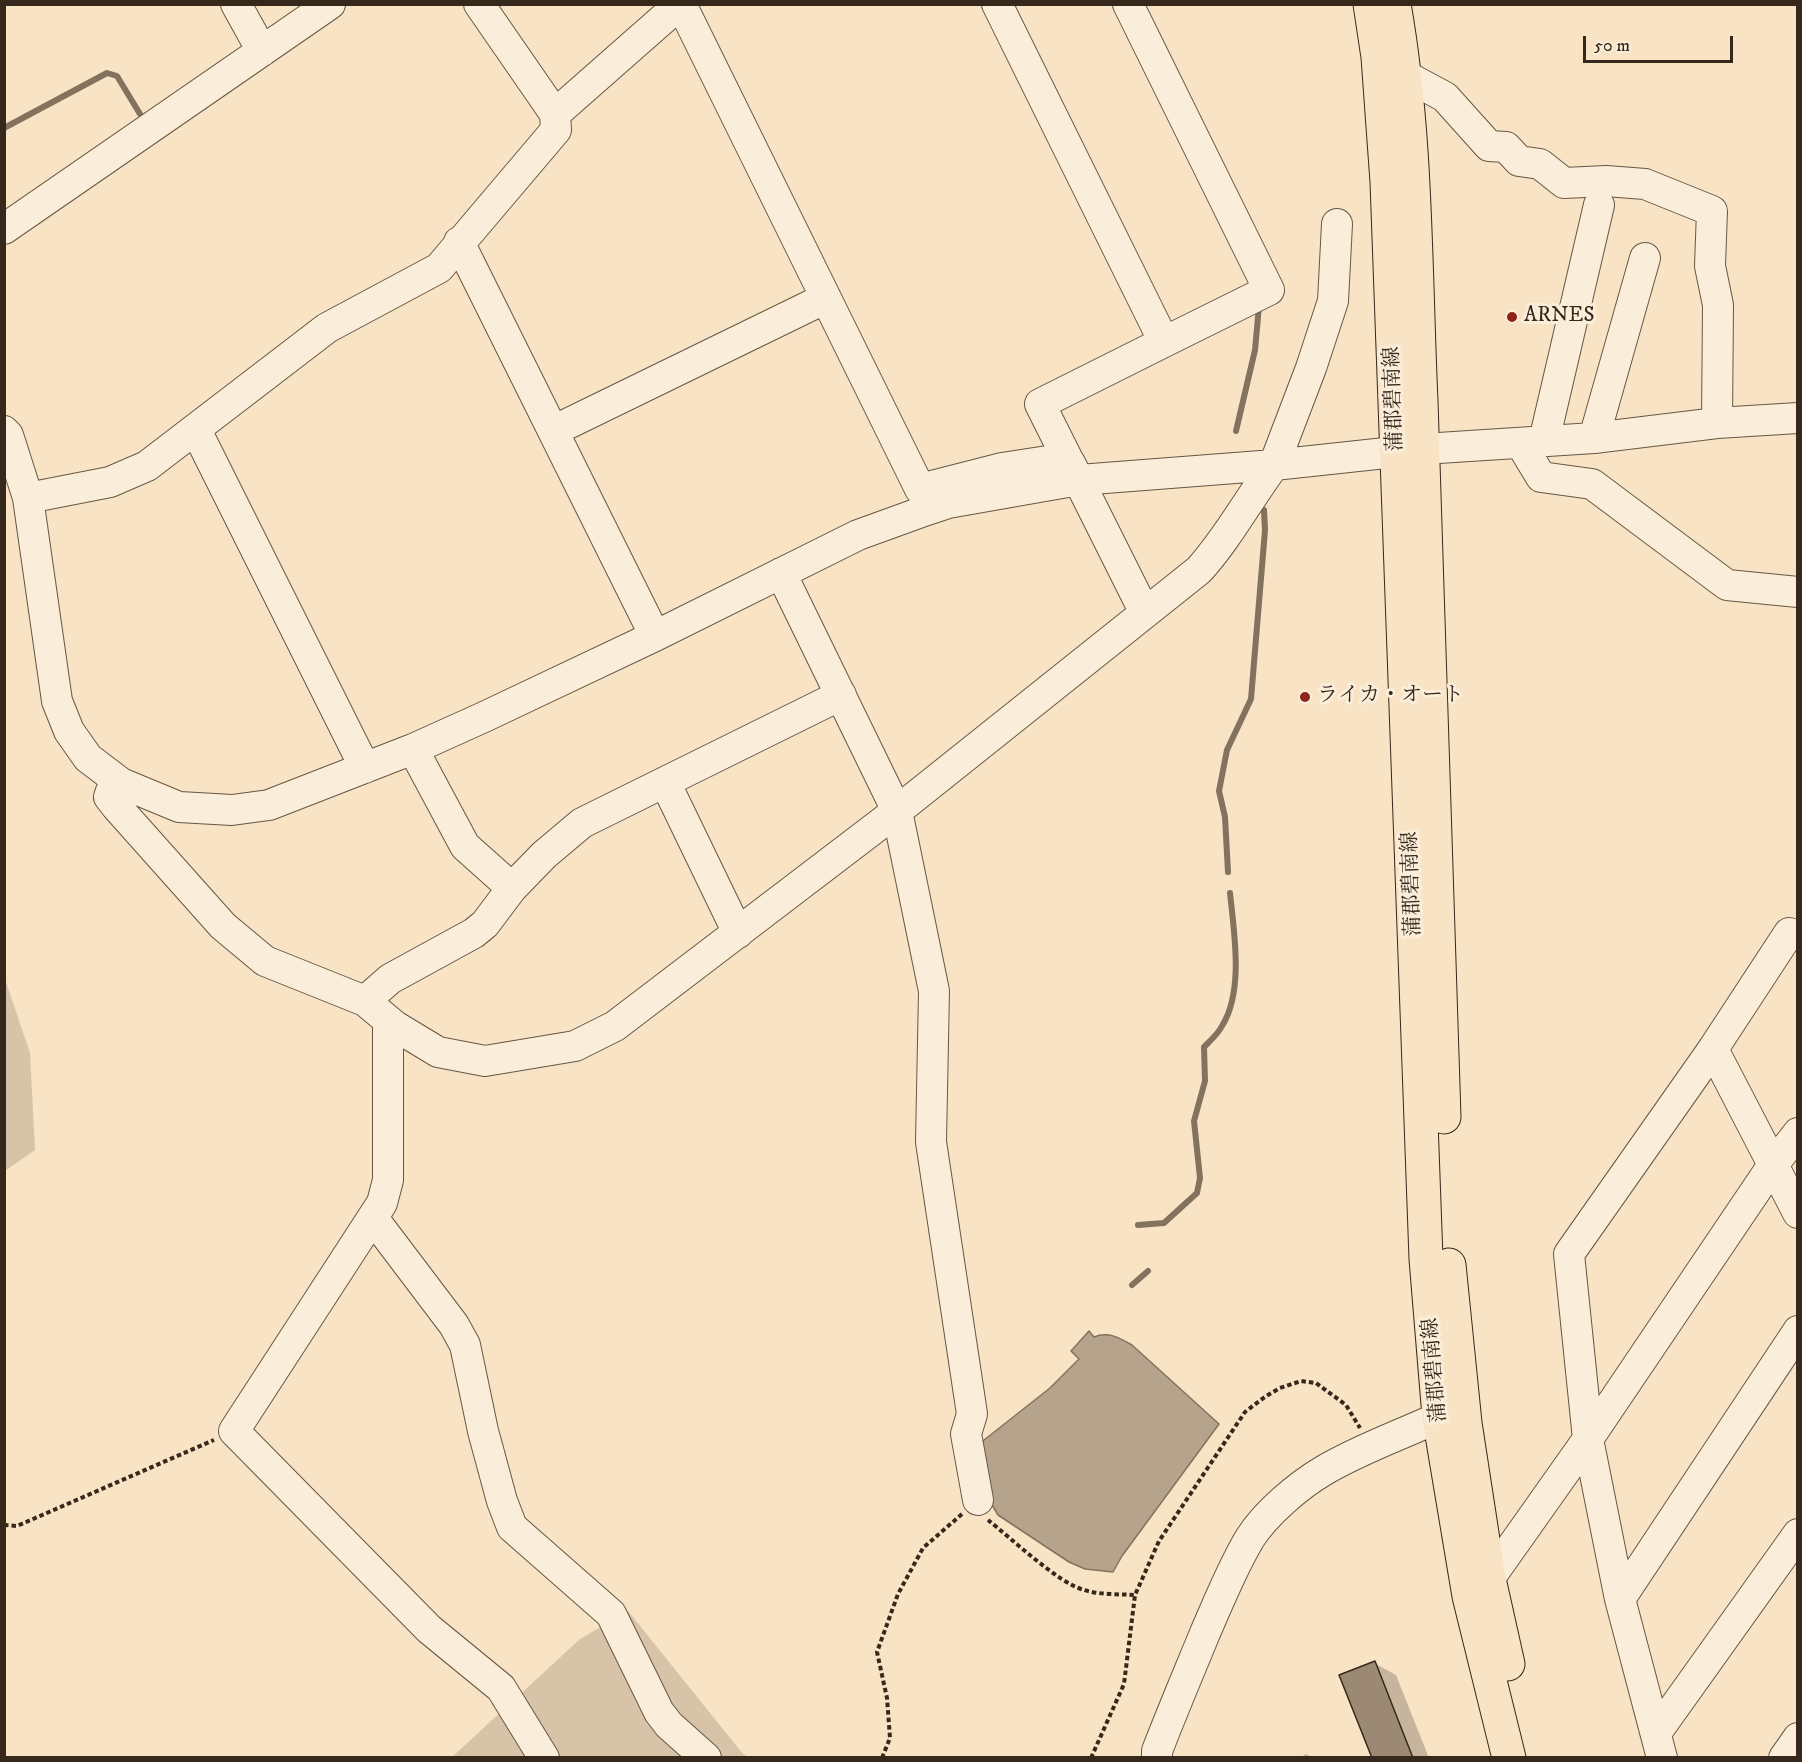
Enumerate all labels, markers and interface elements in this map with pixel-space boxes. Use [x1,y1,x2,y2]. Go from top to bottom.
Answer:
scale bar [1586,24,1736,62]
text: 50 m [1594,35,1630,57]
place label: ARNES [1524,304,1594,330]
marker: ARNES [1505,310,1519,324]
street label: 蒲郡碧南線 [1381,346,1409,452]
place label: ライカ・オート [1317,684,1464,710]
marker: ライカ・オート [1298,690,1312,704]
street label: 蒲郡碧南線 [1399,831,1427,937]
street label: 蒲郡碧南線 [1419,1317,1453,1423]

